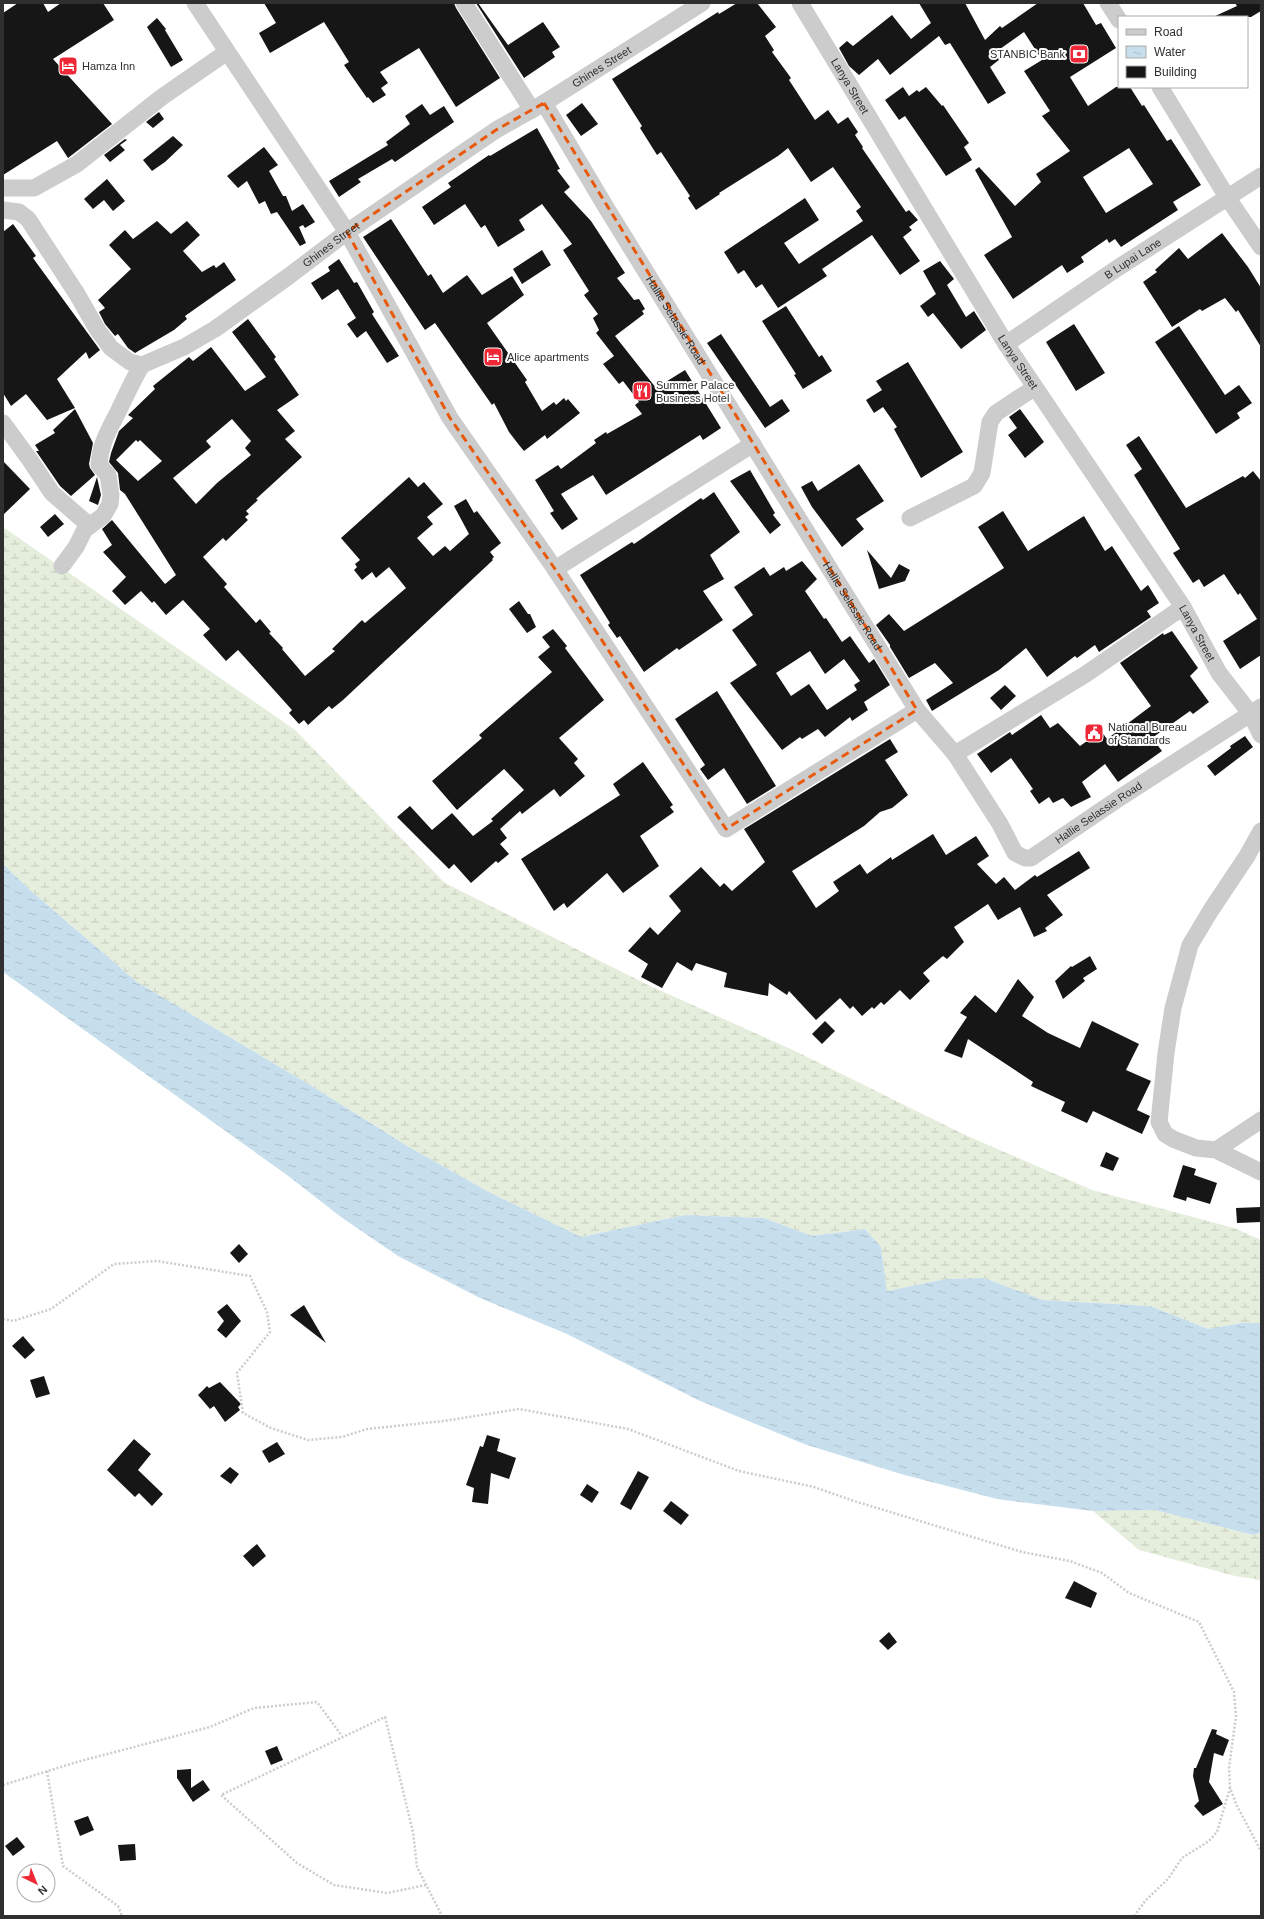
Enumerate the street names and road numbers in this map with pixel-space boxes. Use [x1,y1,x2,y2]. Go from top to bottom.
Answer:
street label: Ghines Street [570,44,633,90]
street label: Lanya Street [829,56,871,116]
street label: Ghines Street [300,220,361,269]
street label: B Lupai Lane [1102,236,1163,281]
street label: Hallie Selassie Road [644,274,708,367]
street label: Lanya Street [996,333,1040,391]
street label: Hallie Selassie Road [821,559,884,652]
street label: Lanya Street [1177,603,1217,663]
street label: Hallie Selassie Road [1053,779,1144,846]

